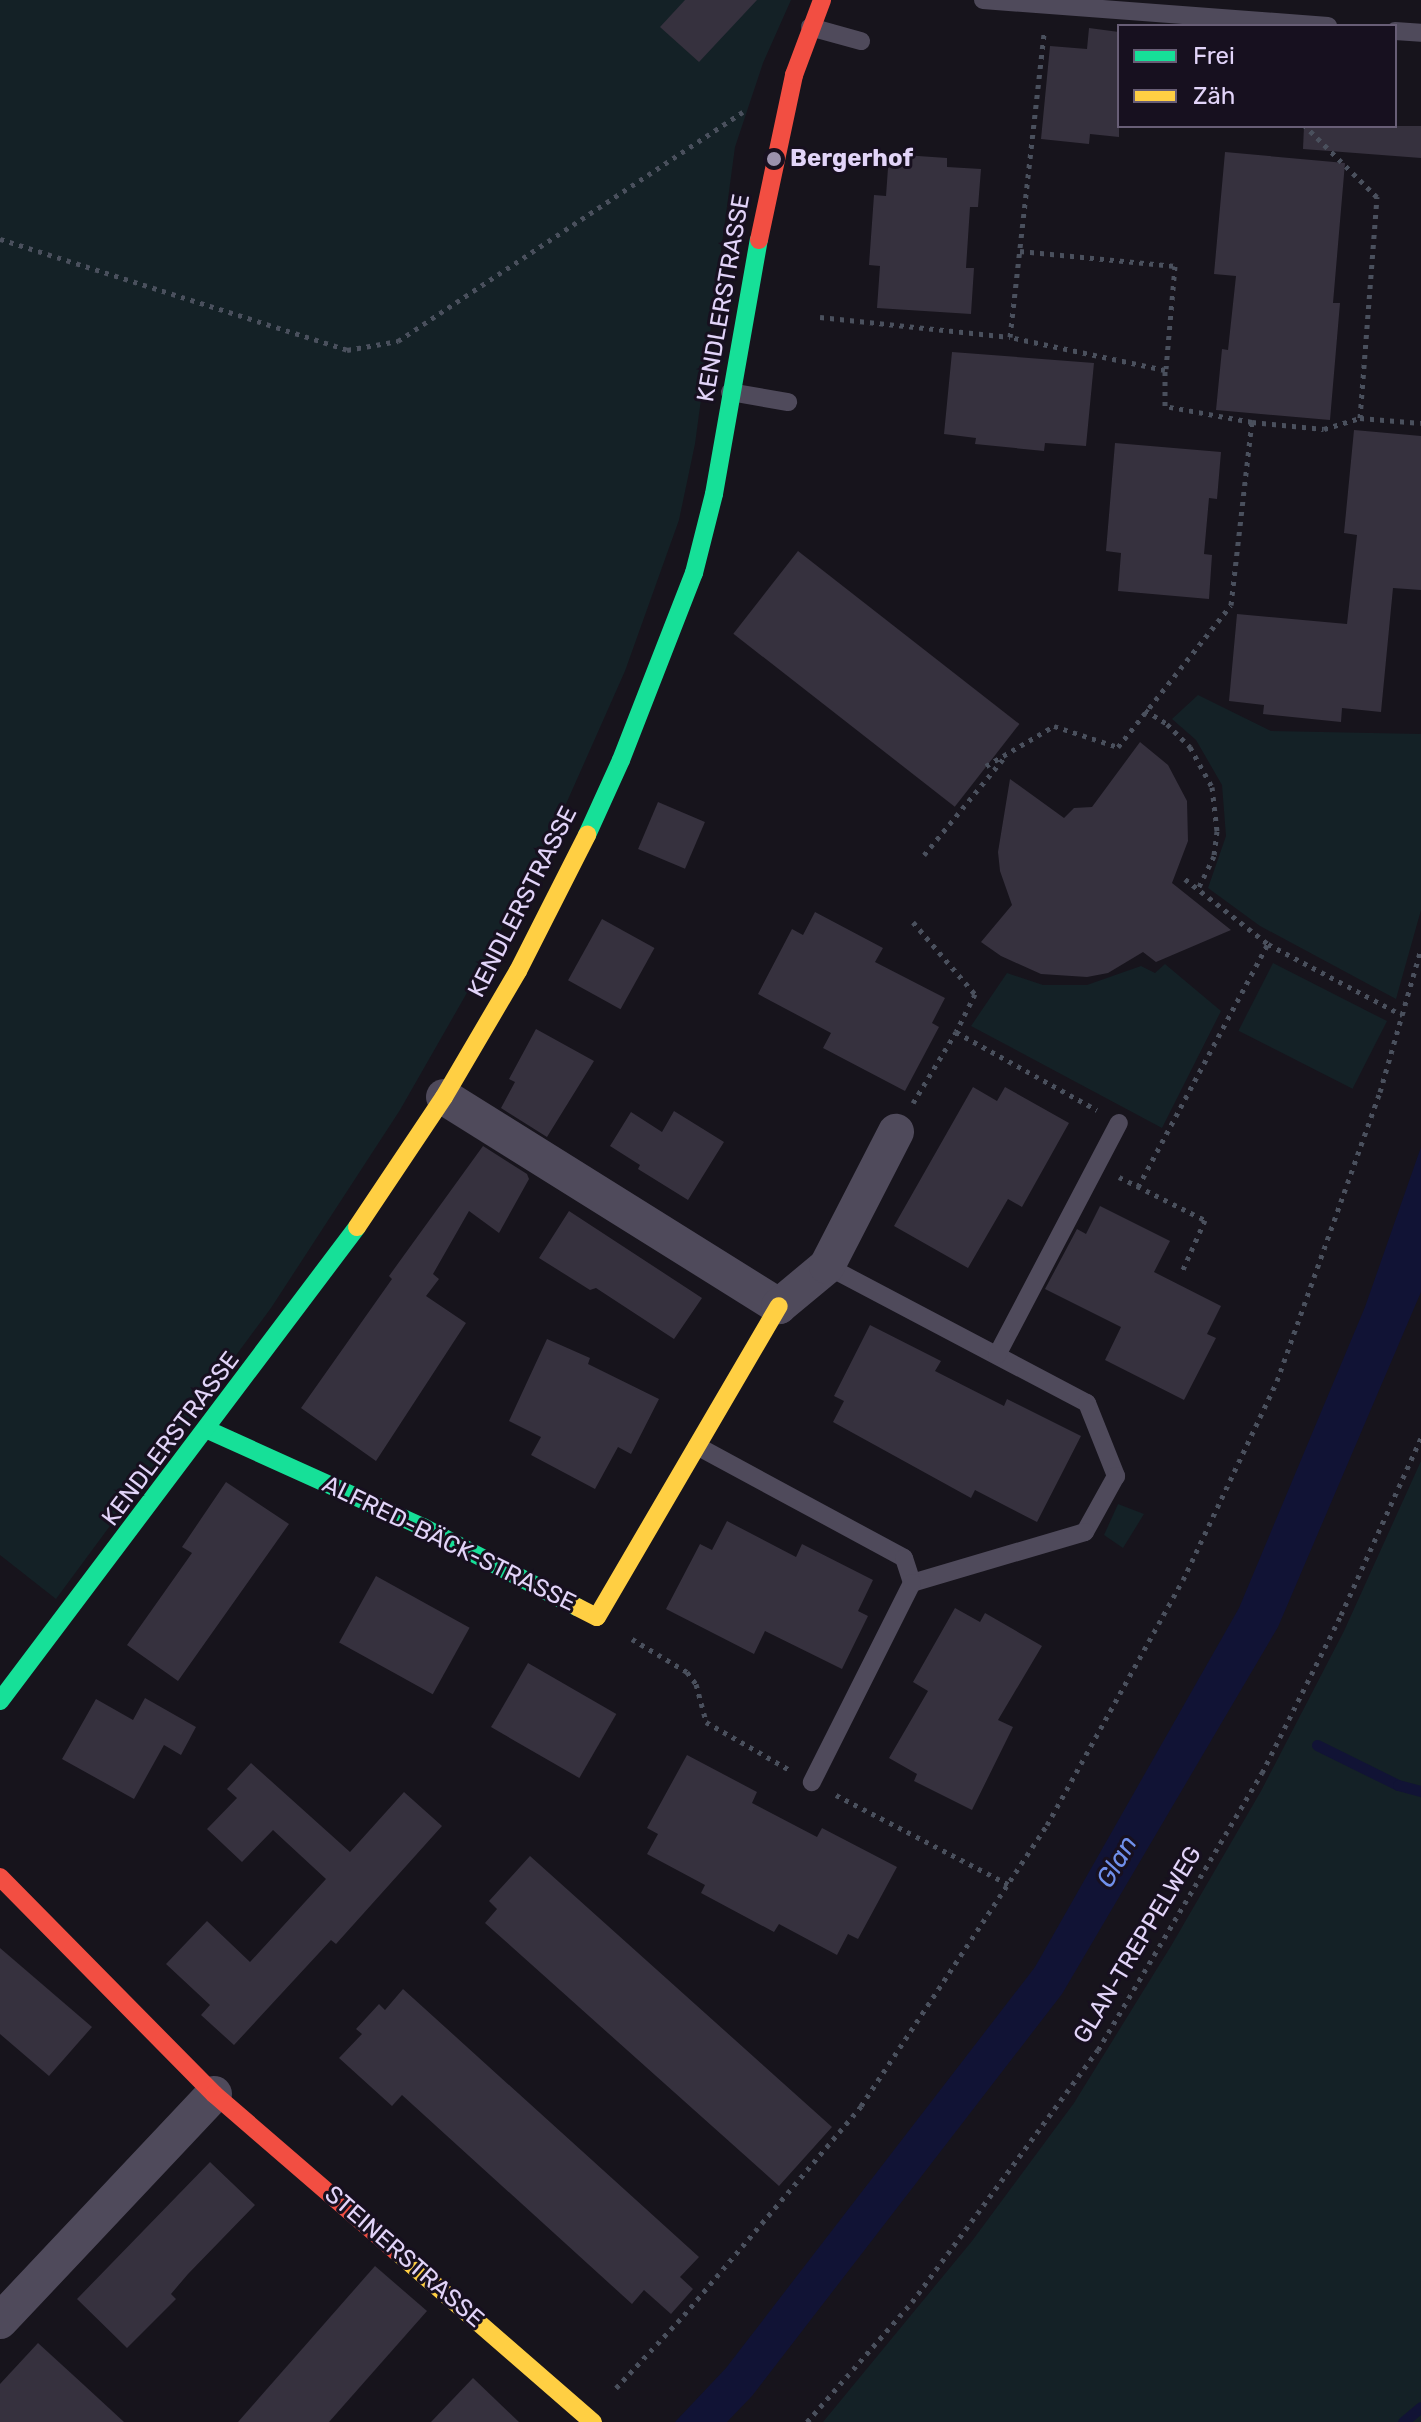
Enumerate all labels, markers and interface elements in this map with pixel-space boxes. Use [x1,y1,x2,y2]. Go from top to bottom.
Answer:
legend [1117,24,1397,128]
text: Frei [1193,42,1235,70]
text: Zäh [1193,82,1235,110]
place label: Bergerhof [790,145,913,173]
marker: Bergerhof [765,150,783,168]
street label: KENDLERSTRASSE [692,192,756,404]
street label: KENDLERSTRASSE [462,802,584,1002]
street label: KENDLERSTRASSE [96,1346,246,1532]
street label: ALFRED-BÄCK-STRASSE [318,1470,580,1618]
water label: Glan [1090,1830,1144,1894]
street label: GLAN-TREPPELWEG [1068,1841,1208,2049]
street label: STEINERSTRASSE [319,2180,489,2334]

